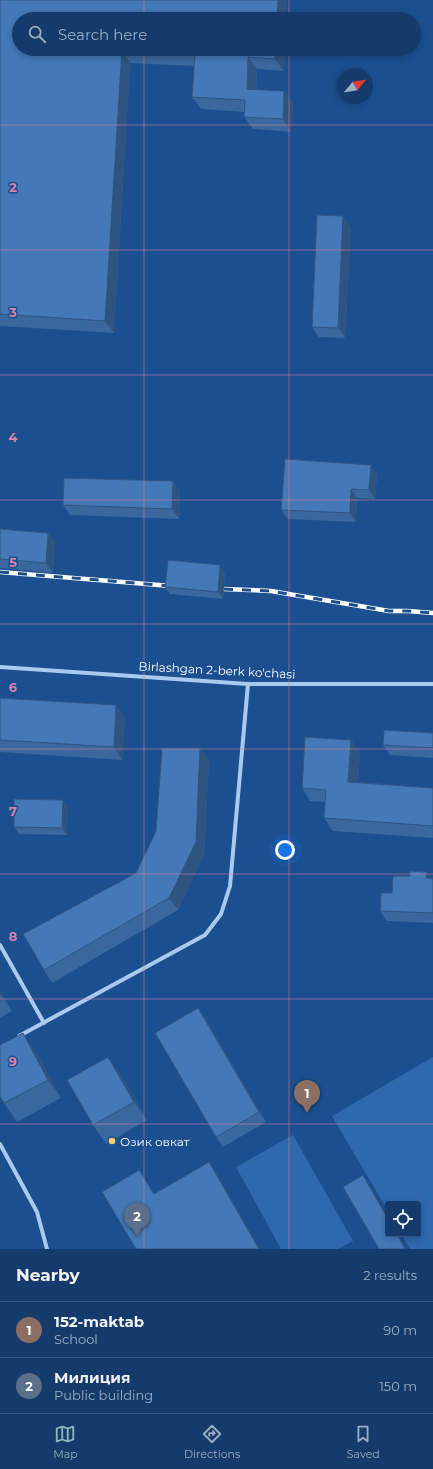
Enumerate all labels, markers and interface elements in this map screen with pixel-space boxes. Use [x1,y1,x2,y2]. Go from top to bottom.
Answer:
search box [12,12,421,56]
icon: search [26,23,48,45]
text: Search here [58,25,147,44]
north arrow [337,68,373,104]
text: 2 [9,179,17,195]
text: 3 [8,304,17,320]
text: 4 [9,429,18,445]
text: 5 [9,554,17,570]
street label: Birlashgan 2-berk ko'chasi [138,658,296,682]
text: 6 [9,679,18,695]
text: 7 [9,803,17,819]
your location [275,840,295,860]
text: 8 [9,928,18,944]
text: 9 [9,1053,17,1069]
pin: 1 [294,1080,320,1113]
place label: Озик овкат [120,1134,190,1149]
marker: Озик овкат [107,1136,117,1146]
map controls [385,1201,421,1237]
button: locate [385,1201,421,1237]
pin: 2 [124,1203,150,1236]
text: Nearby [16,1265,80,1285]
text: 2 results [363,1267,417,1283]
text: 152-maktab [54,1312,144,1331]
text: 1 [26,1322,32,1338]
text: 90 m [383,1322,417,1338]
text: School [54,1331,98,1347]
text: Милиция [54,1368,130,1387]
text: 2 [25,1378,33,1394]
text: 150 m [379,1378,417,1394]
text: Public building [54,1387,153,1403]
tab: Map [53,1423,78,1461]
tab: Directions [184,1423,240,1461]
tab: Saved [347,1423,380,1461]

